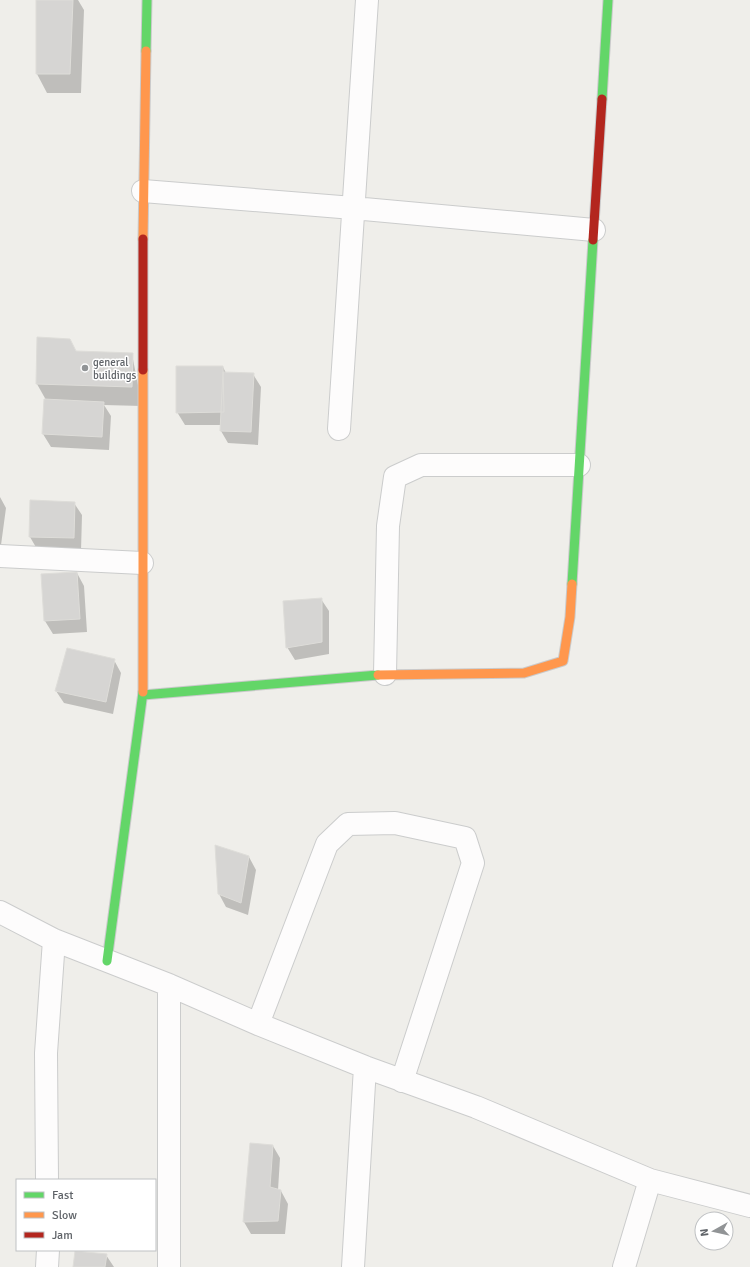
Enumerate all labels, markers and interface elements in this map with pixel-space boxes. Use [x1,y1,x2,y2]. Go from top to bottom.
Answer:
place label: general buildings [93,356,137,382]
marker: general buildings [80,363,90,373]
legend [16,1179,156,1251]
text: Fast [52,1188,73,1203]
text: Slow [52,1208,77,1223]
north arrow [694,1211,734,1251]
text: Jam [52,1228,73,1243]
text: N [698,1228,712,1237]

